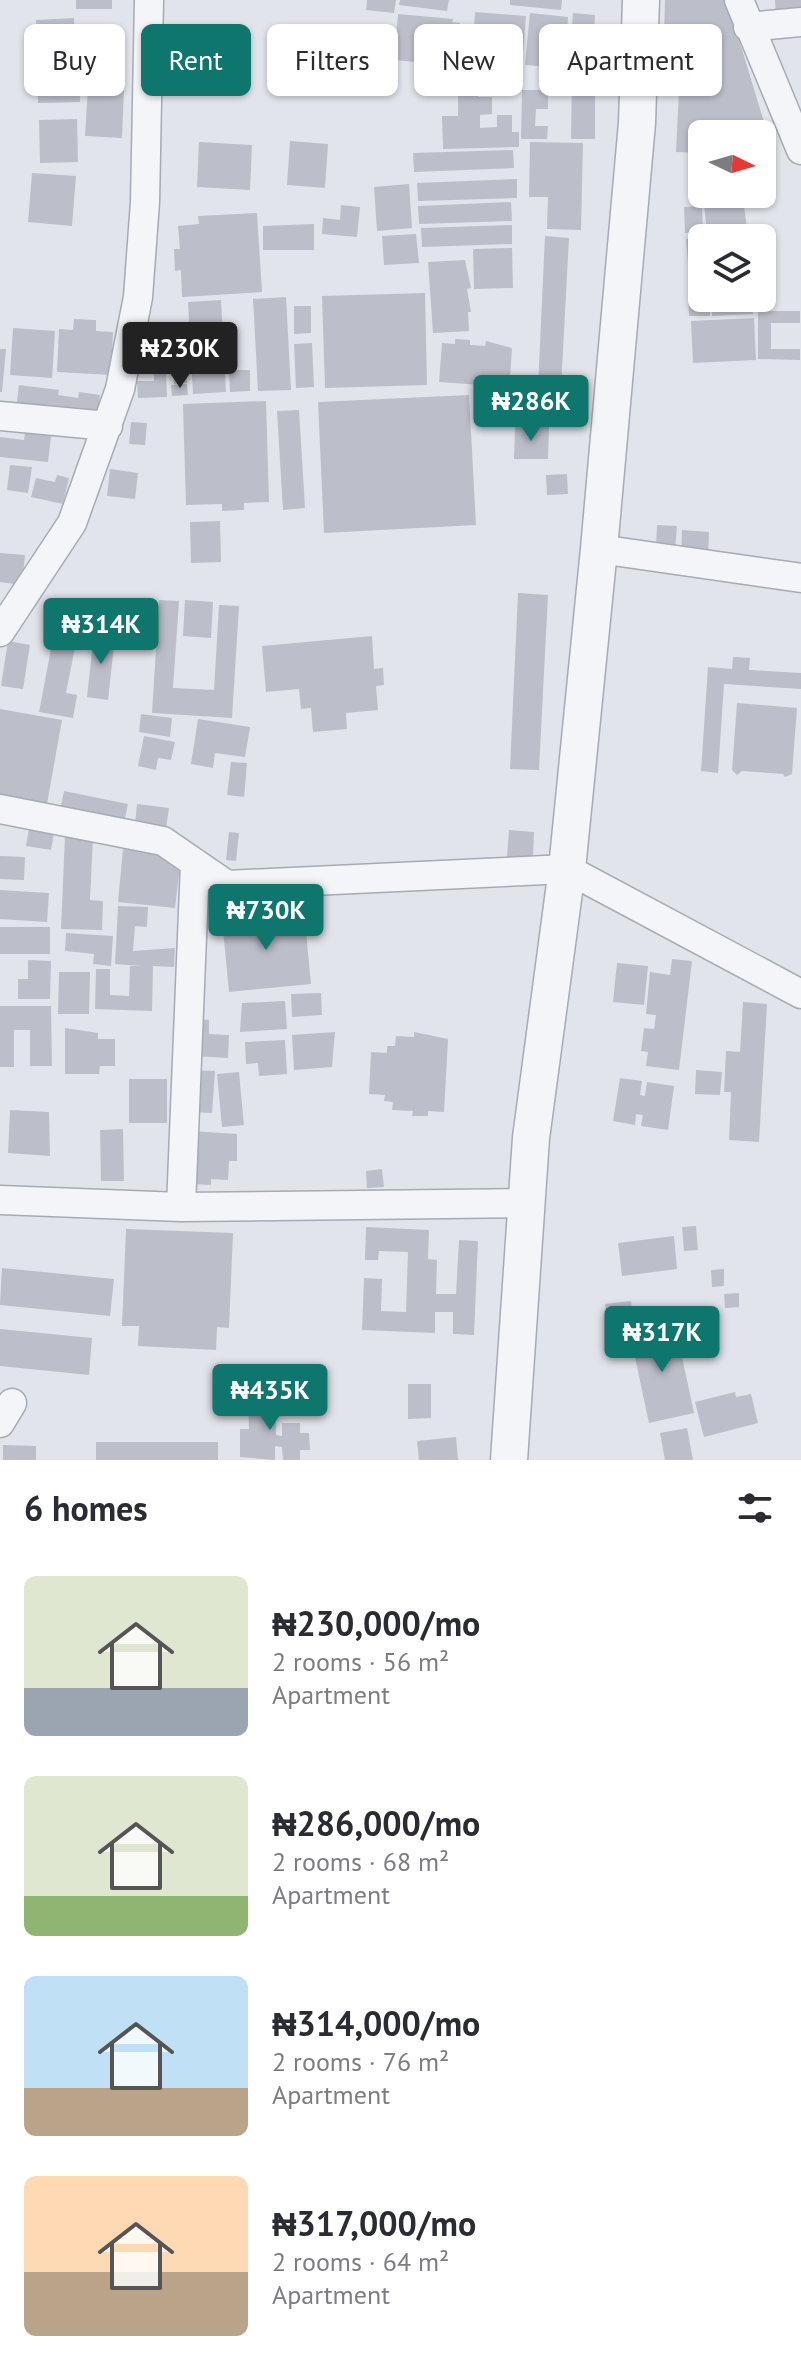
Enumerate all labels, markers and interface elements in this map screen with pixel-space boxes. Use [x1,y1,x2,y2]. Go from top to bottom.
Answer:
chip: Buy [24,24,125,96]
chip: Rent [141,24,251,96]
chip: Filters [267,24,398,96]
chip: New [414,24,523,96]
chip: Apartment [539,24,722,96]
north arrow [688,120,776,208]
map controls [688,120,776,312]
button: layers [688,224,776,312]
pin: ₦230K [124,322,236,390]
text: ₦230K [140,331,220,364]
pin: ₦286K [475,375,587,443]
text: ₦286K [491,384,571,417]
pin: ₦314K [45,598,157,666]
text: ₦314K [61,607,141,640]
pin: ₦730K [210,884,322,952]
text: ₦730K [226,893,306,926]
pin: ₦317K [606,1306,718,1374]
text: ₦317K [622,1315,702,1348]
pin: ₦435K [214,1364,326,1432]
text: ₦435K [230,1373,310,1406]
text: 6 homes [24,1486,148,1530]
icon: filters [733,1486,777,1530]
text: ₦230,000/mo [272,1601,480,1645]
icon: home [88,1608,184,1704]
text: 2 rooms · 56 m² [272,1645,449,1678]
text: Apartment [272,1678,390,1711]
text: ₦286,000/mo [272,1801,480,1845]
icon: home [88,1808,184,1904]
text: 2 rooms · 68 m² [272,1845,449,1878]
text: Apartment [272,1878,390,1911]
text: ₦314,000/mo [272,2001,480,2045]
icon: home [88,2008,184,2104]
text: 2 rooms · 76 m² [272,2045,449,2078]
text: Apartment [272,2078,390,2111]
text: ₦317,000/mo [272,2201,476,2245]
icon: home [88,2208,184,2304]
text: 2 rooms · 64 m² [272,2245,449,2278]
text: Apartment [272,2278,390,2311]

